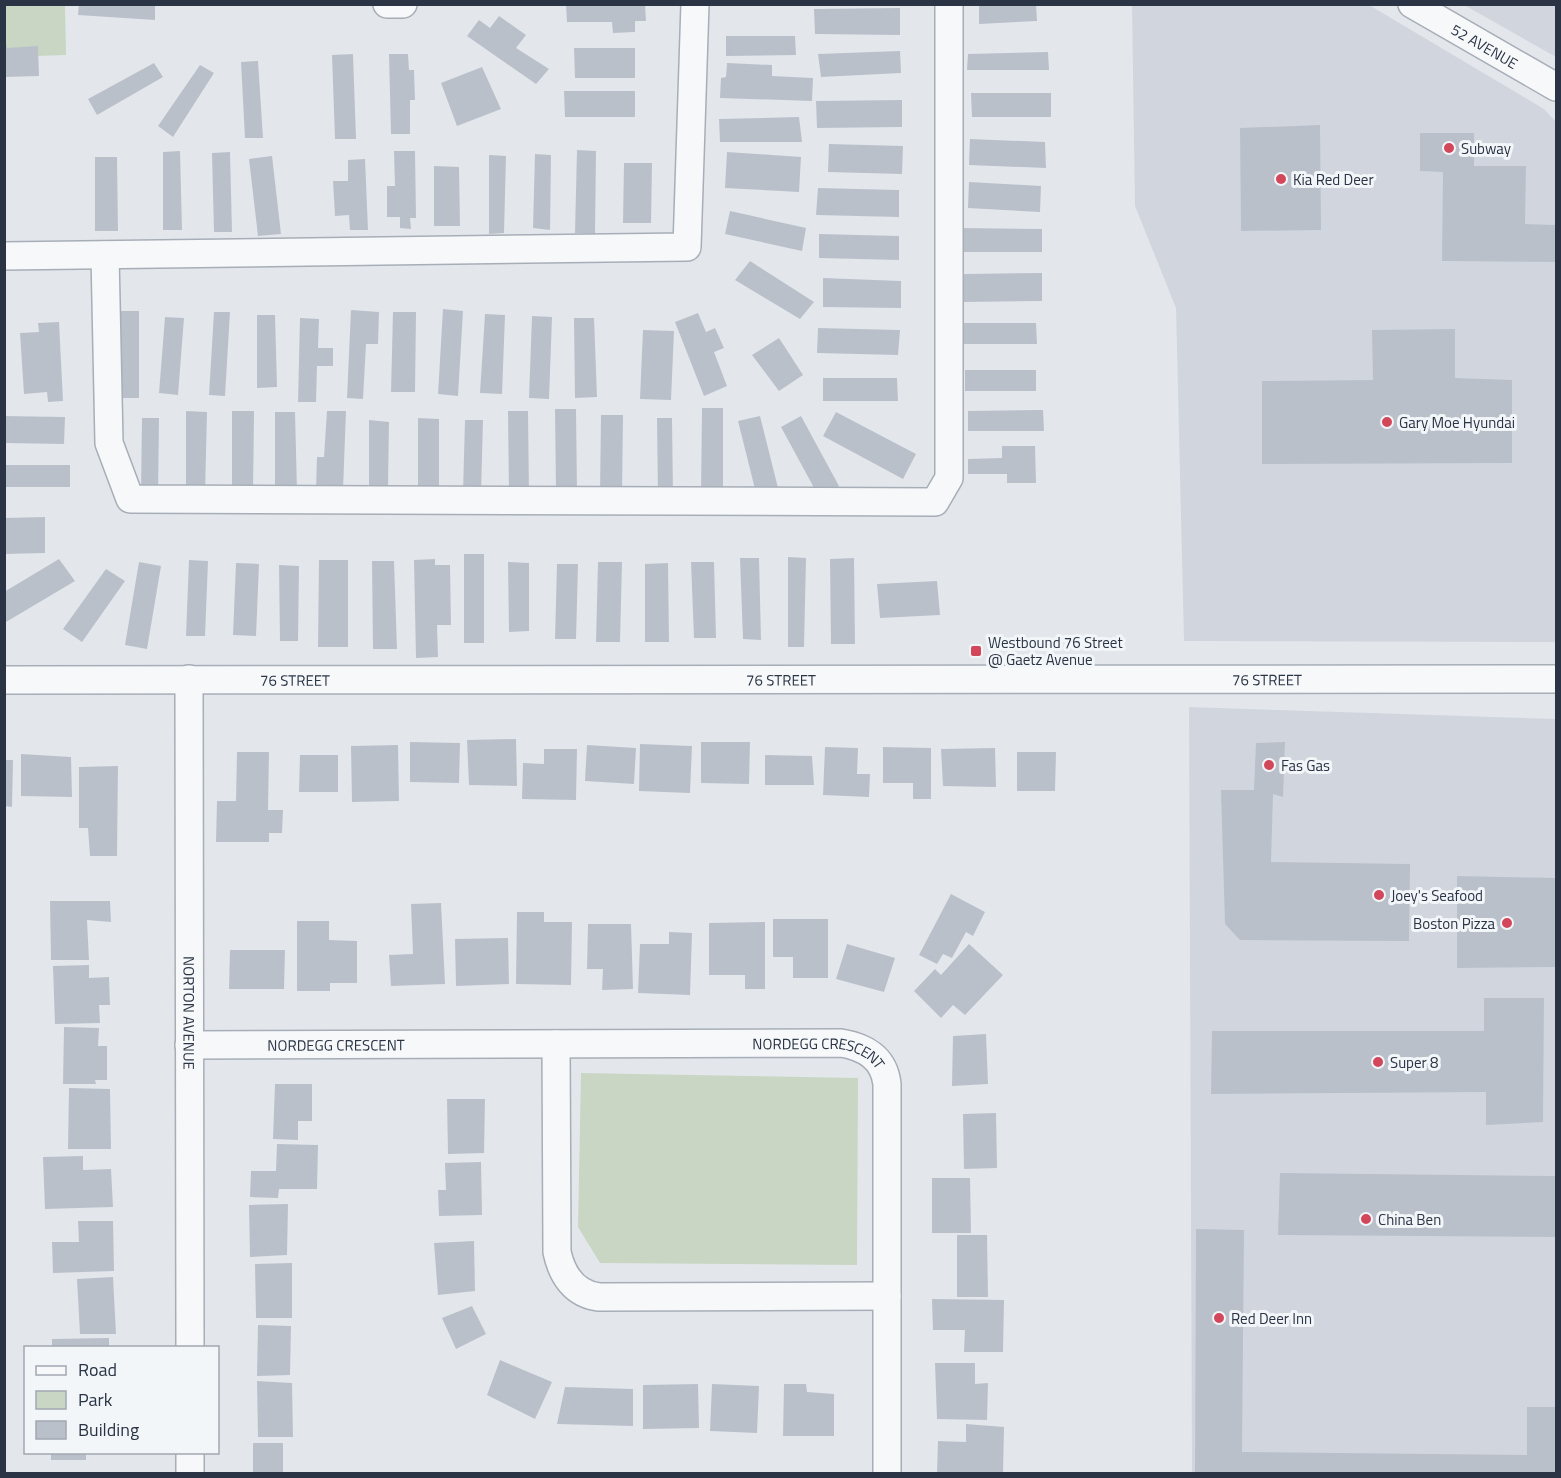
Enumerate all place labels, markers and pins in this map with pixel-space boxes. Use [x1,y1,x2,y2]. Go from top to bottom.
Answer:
place label: Subway [1461,137,1511,160]
marker: Subway [1442,141,1456,155]
place label: Kia Red Deer [1293,168,1374,191]
marker: Kia Red Deer [1274,172,1288,186]
place label: Gary Moe Hyundai [1399,411,1515,434]
marker: Gary Moe Hyundai [1380,415,1394,429]
place label: Westbound 76 Street @ Gaetz Avenue [988,631,1123,671]
marker: Westbound 76 Street @ Gaetz Avenue [969,644,983,658]
place label: Fas Gas [1281,754,1330,777]
marker: Fas Gas [1262,758,1276,772]
place label: Joey's Seafood [1391,884,1483,907]
marker: Joey's Seafood [1372,888,1386,902]
place label: Boston Pizza [1413,912,1495,935]
marker: Boston Pizza [1500,916,1514,930]
place label: Super 8 [1390,1051,1438,1074]
marker: Super 8 [1371,1055,1385,1069]
place label: China Ben [1378,1208,1441,1231]
marker: China Ben [1359,1212,1373,1226]
place label: Red Deer Inn [1231,1307,1312,1330]
marker: Red Deer Inn [1212,1311,1226,1325]

